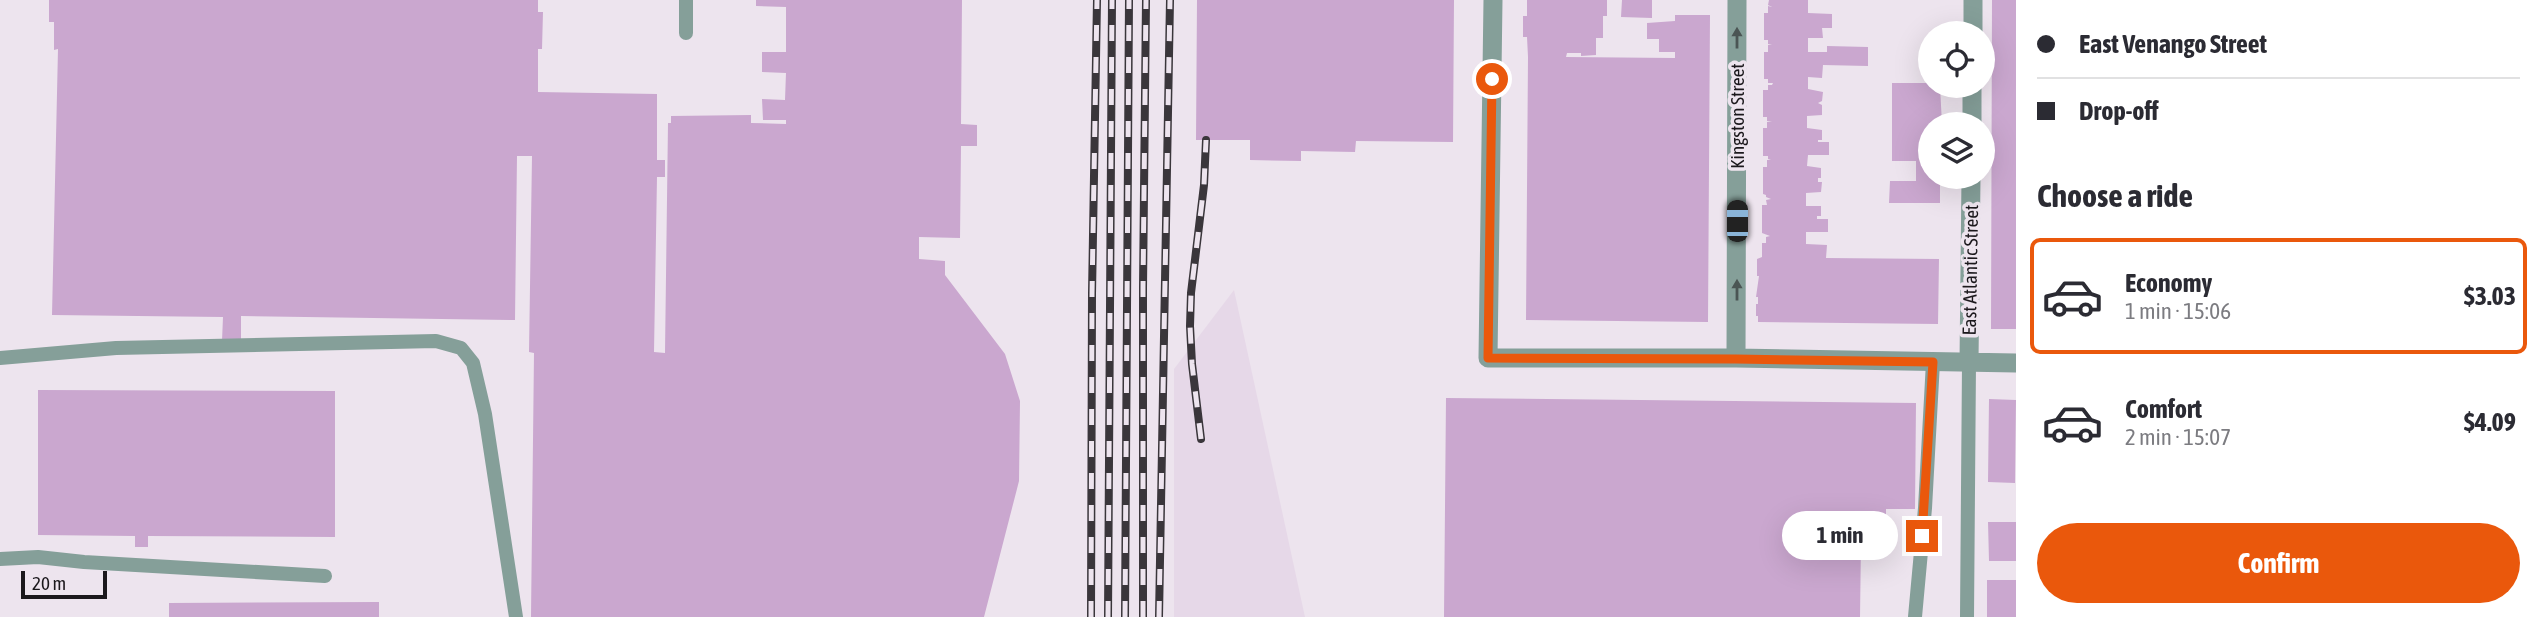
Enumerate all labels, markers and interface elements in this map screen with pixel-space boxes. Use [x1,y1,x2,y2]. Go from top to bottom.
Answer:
map controls [1918,21,1995,189]
button: locate [1918,21,1995,98]
one-way arrow [1731,27,1743,49]
text: East Venango Street [2079,29,2267,59]
route start [1476,63,1508,95]
street label: Kingston Street [1726,63,1748,169]
text: Drop-off [2079,96,2159,126]
button: layers [1918,112,1995,189]
text: Choose a ride [2037,177,2193,214]
car [1727,200,1748,242]
street label: East Atlantic Street [1958,204,1982,336]
icon: car [2041,265,2104,328]
text: Economy [2125,268,2212,298]
one-way arrow [1731,279,1742,301]
text: $3.03 [2464,281,2516,311]
text: 1 min · 15:06 [2125,298,2231,324]
icon: car [2041,391,2104,454]
text: Comfort [2125,394,2202,424]
text: $4.09 [2464,407,2516,437]
text: 2 min · 15:07 [2125,424,2231,450]
callout: 1 min [1782,512,1898,560]
route end [1906,520,1938,552]
text: 1 min [1817,522,1863,548]
button: Confirm [2037,523,2520,603]
scale bar [21,568,107,600]
text: 20 m [32,572,66,594]

